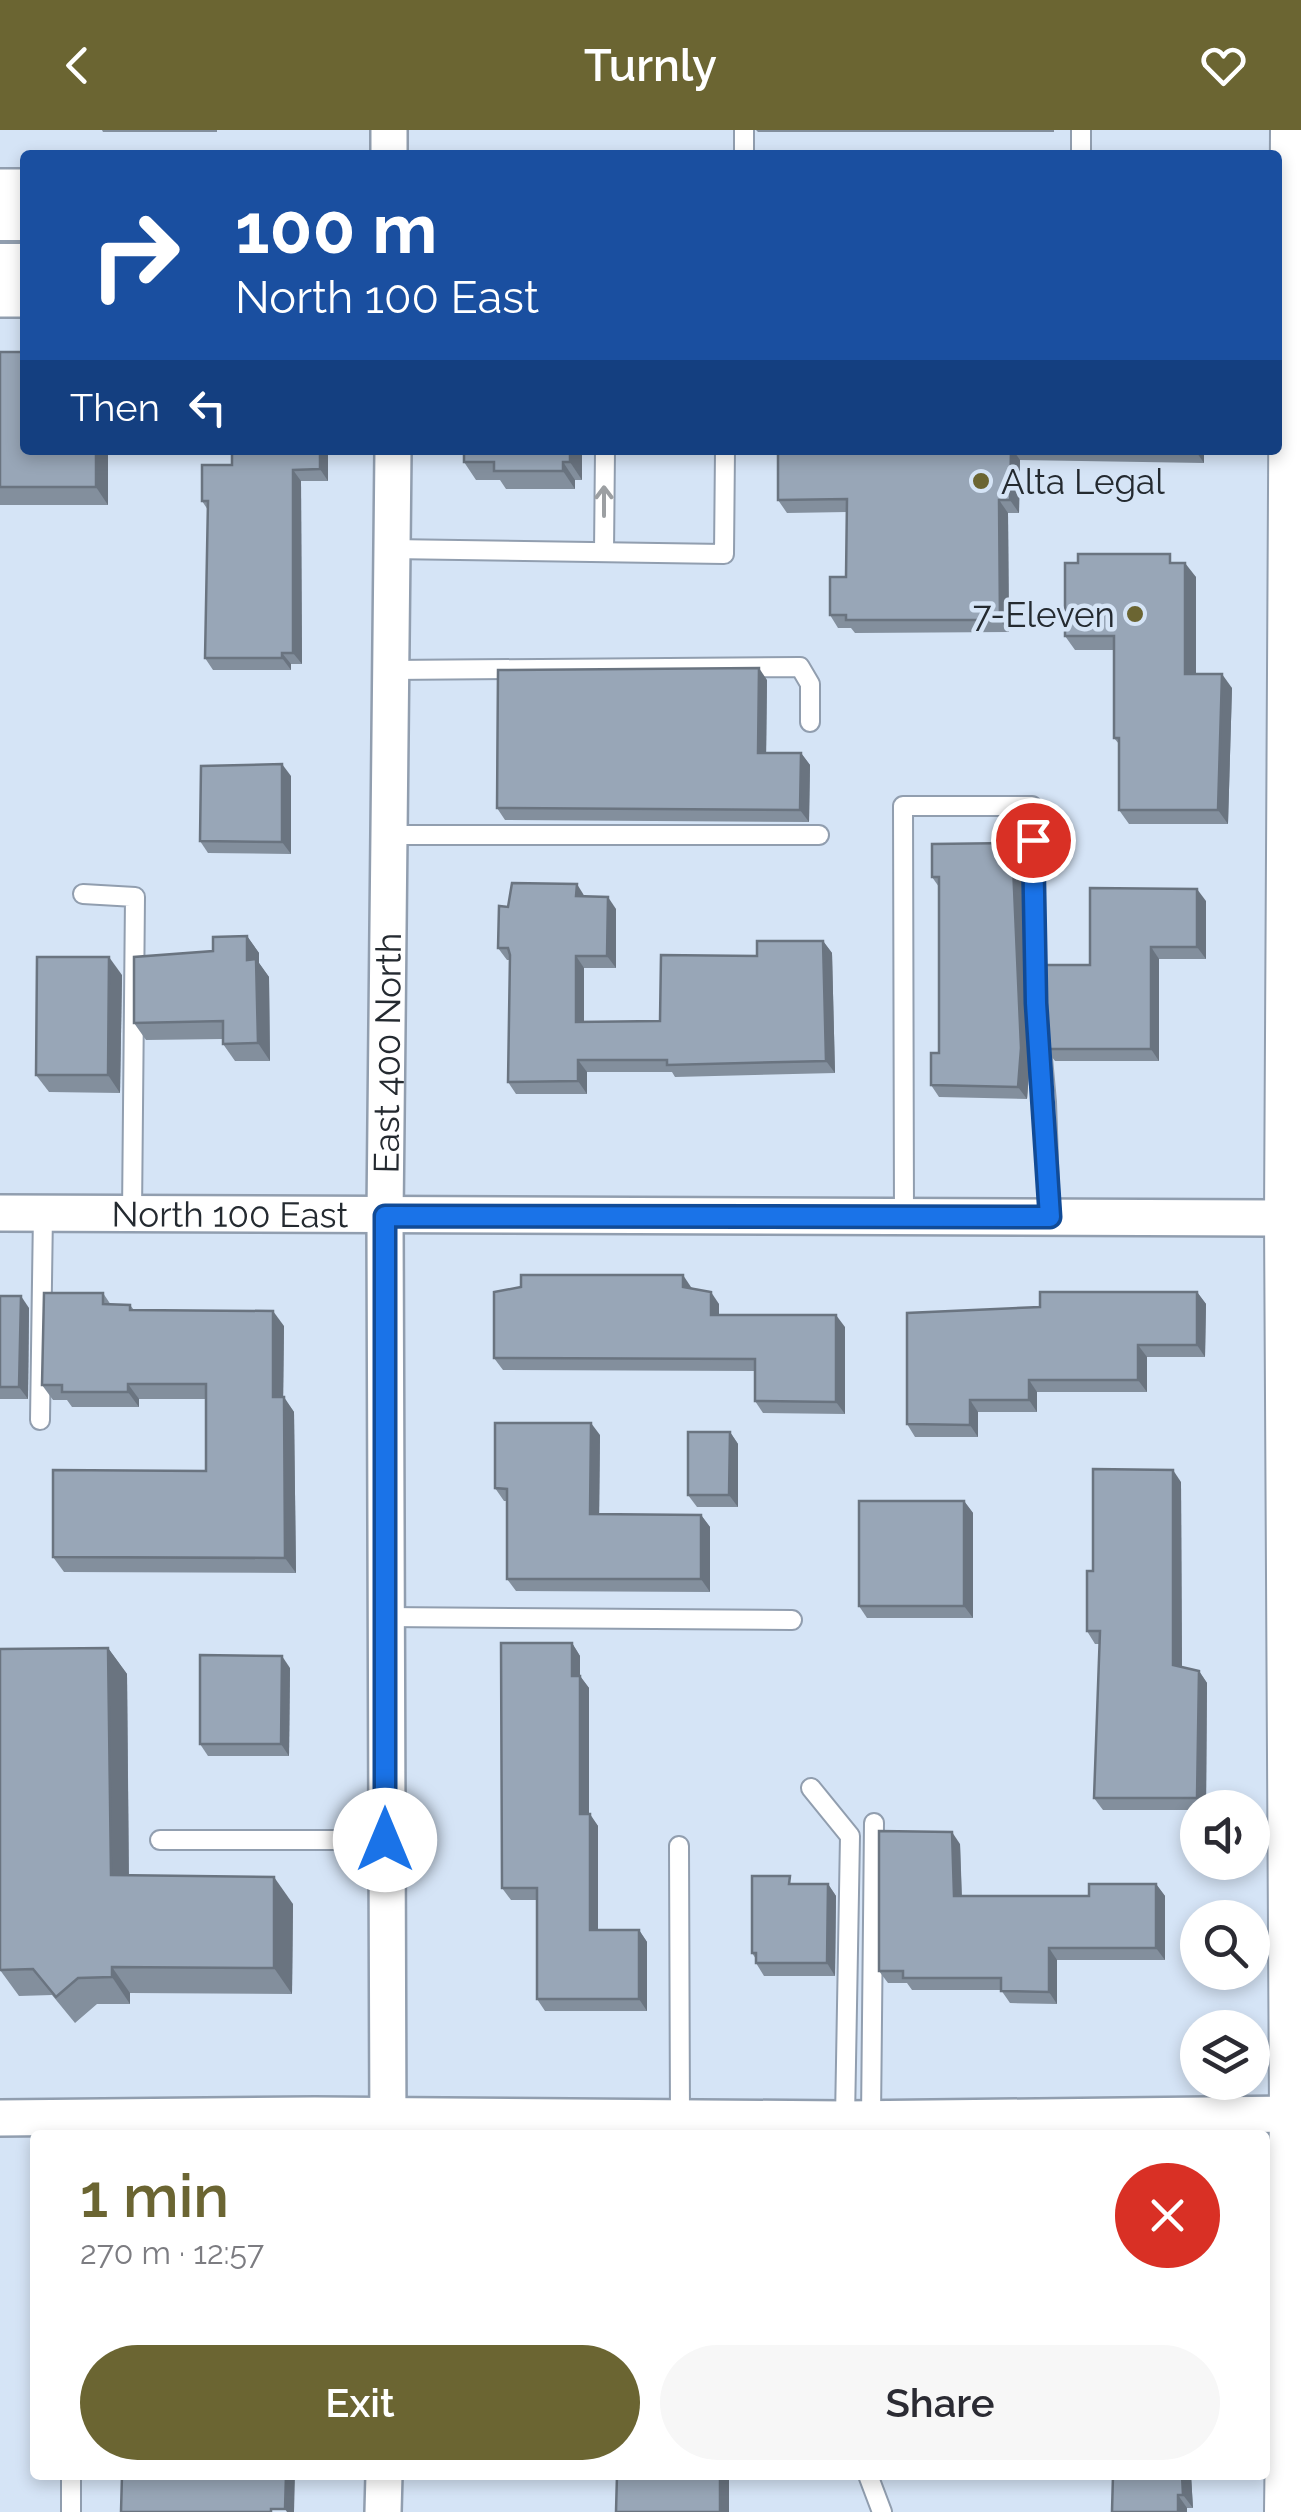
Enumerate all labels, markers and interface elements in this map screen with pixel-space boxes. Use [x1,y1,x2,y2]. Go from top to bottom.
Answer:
icon: back [50,38,105,93]
icon: heart [1196,38,1251,93]
text: Turnly [584,39,717,92]
text: 100 m [235,187,438,269]
icon: right [70,190,200,320]
text: North 100 East [235,271,539,324]
icon: left [180,380,235,435]
text: Then [70,385,160,430]
place label: Alta Legal [1001,461,1165,502]
marker: Alta Legal [970,470,992,492]
one-way arrow [594,485,614,518]
place label: 7-Eleven [973,594,1115,635]
marker: 7-Eleven [1124,603,1146,625]
pin [991,798,1076,883]
icon: arrive [1006,813,1061,868]
street label: East 400 North [365,932,408,1174]
street label: North 100 East [112,1193,349,1235]
position arrow [333,1788,437,1892]
map controls [1180,1790,1270,2100]
button: sound [1180,1790,1270,1880]
button: search [1180,1900,1270,1990]
button: layers [1180,2010,1270,2100]
text: 1 min [80,2161,229,2231]
button: close [1115,2163,1220,2268]
text: 270 m · 12:57 [80,2234,264,2271]
button: Exit [80,2345,640,2460]
button: Share [660,2345,1220,2460]

